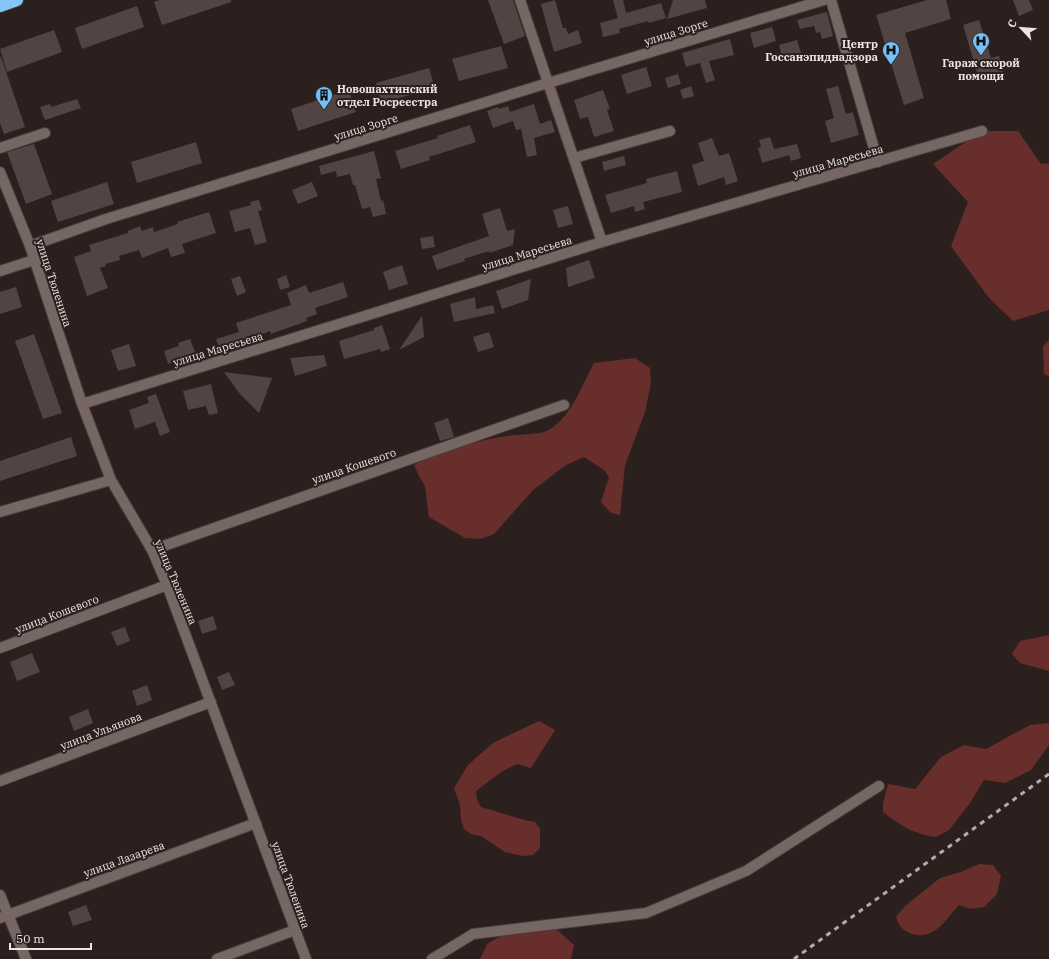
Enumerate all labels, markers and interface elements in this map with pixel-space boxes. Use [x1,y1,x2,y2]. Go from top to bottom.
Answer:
north arrow [1001,8,1041,48]
street label: улица Зорге [642,16,710,48]
text: С [1004,17,1020,30]
hospital icon: Гараж скорой помощи [971,31,991,56]
place label: Центр Госсанэпиднадзора [765,37,878,64]
hospital icon: Центр Госсанэпиднадзора [881,40,901,65]
place label: Гараж скорой помощи [942,56,1020,83]
place label: Новошахтинский отдел Росреестра [337,82,438,109]
building icon: Новошахтинский отдел Росреестра [314,85,334,110]
street label: улица Зорге [332,111,400,143]
street label: улица Маресьева [791,141,885,181]
street label: улица Маресьева [480,233,574,273]
street label: улица Тюленина [33,237,75,329]
street label: улица Маресьева [171,329,265,369]
street label: улица Кошевого [310,445,398,487]
street label: улица Тюленина [152,537,200,627]
street label: улица Кошевого [13,592,101,636]
street label: улица Ульянова [58,709,144,753]
street label: улица Лазарева [82,838,166,880]
street label: улица Тюленина [269,840,313,930]
scale bar [10,925,91,951]
text: 50 m [16,931,45,946]

